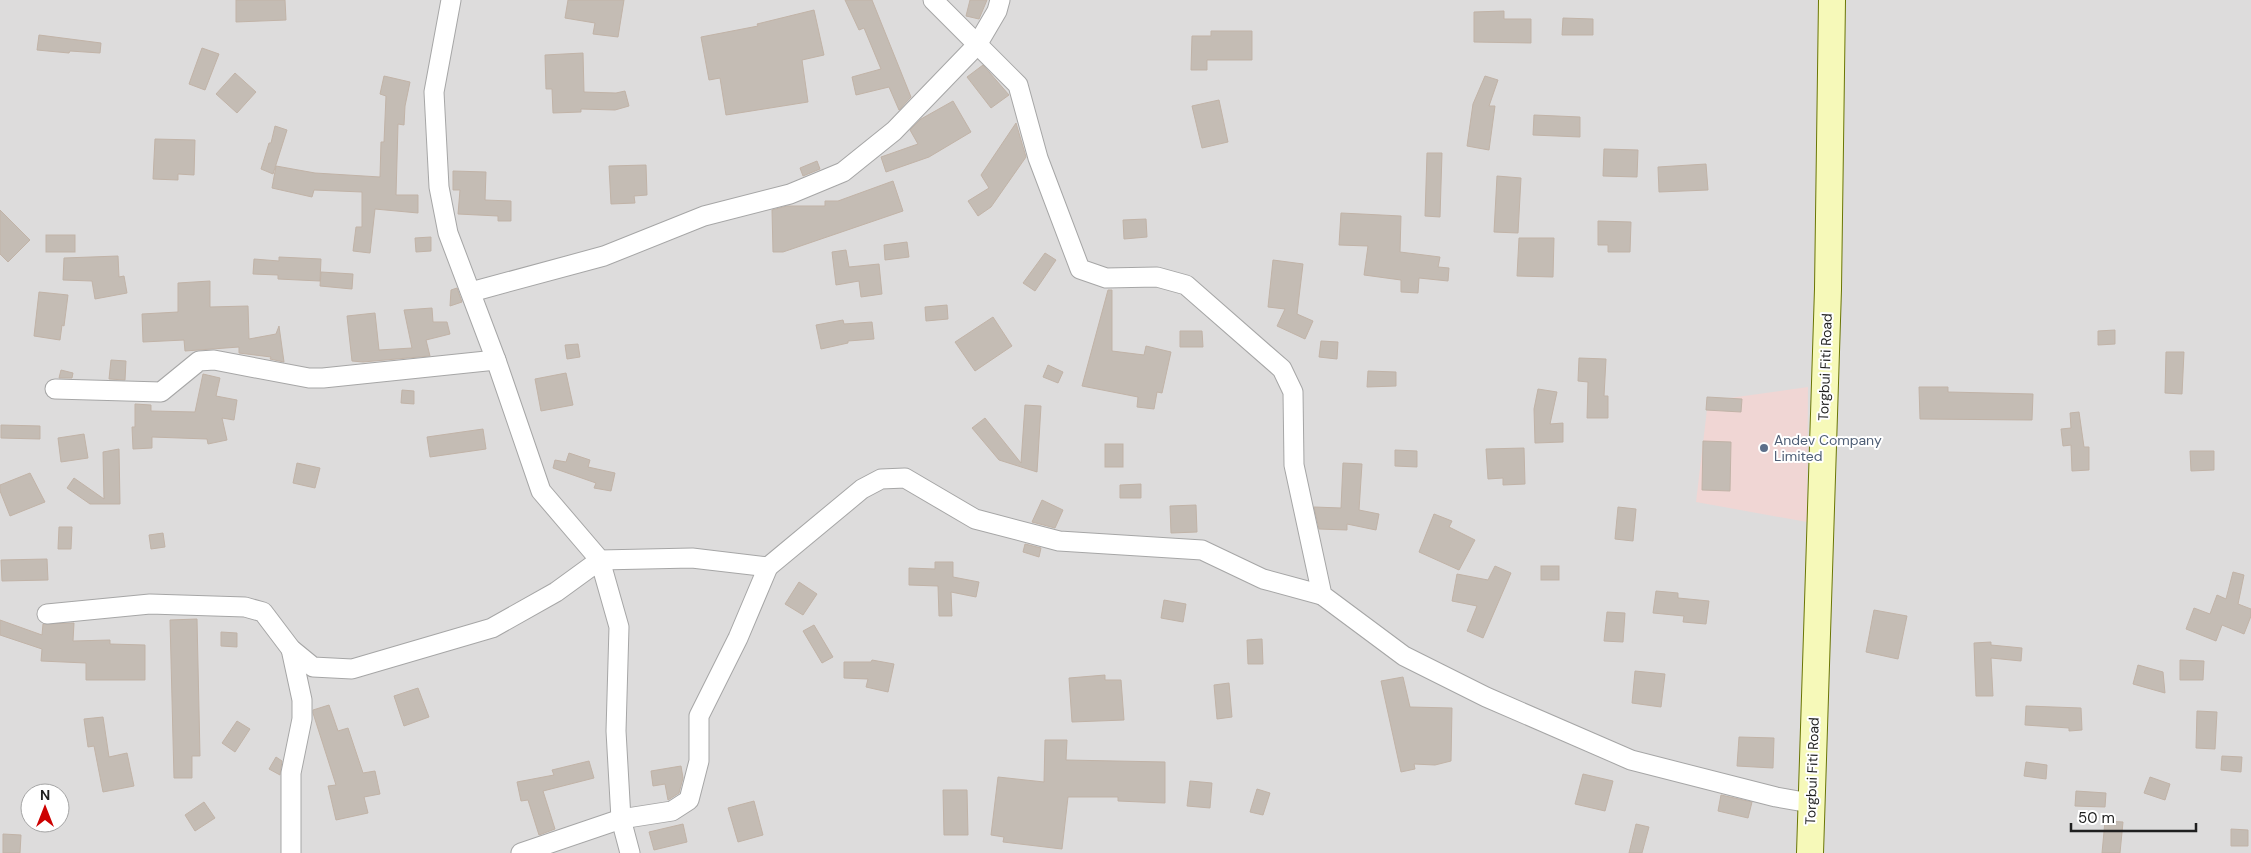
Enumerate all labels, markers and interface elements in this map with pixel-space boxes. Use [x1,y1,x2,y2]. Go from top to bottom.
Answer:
street label: Torgbui Fiti Road [1814,313,1836,421]
place label: Andev Company Limited [1774,431,1882,465]
marker: Andev Company Limited [1758,442,1770,454]
street label: Torgbui Fiti Road [1801,717,1823,825]
north arrow [20,783,70,833]
text: N [40,786,50,804]
scale bar [2071,800,2196,832]
text: 50 m [2078,808,2115,828]

